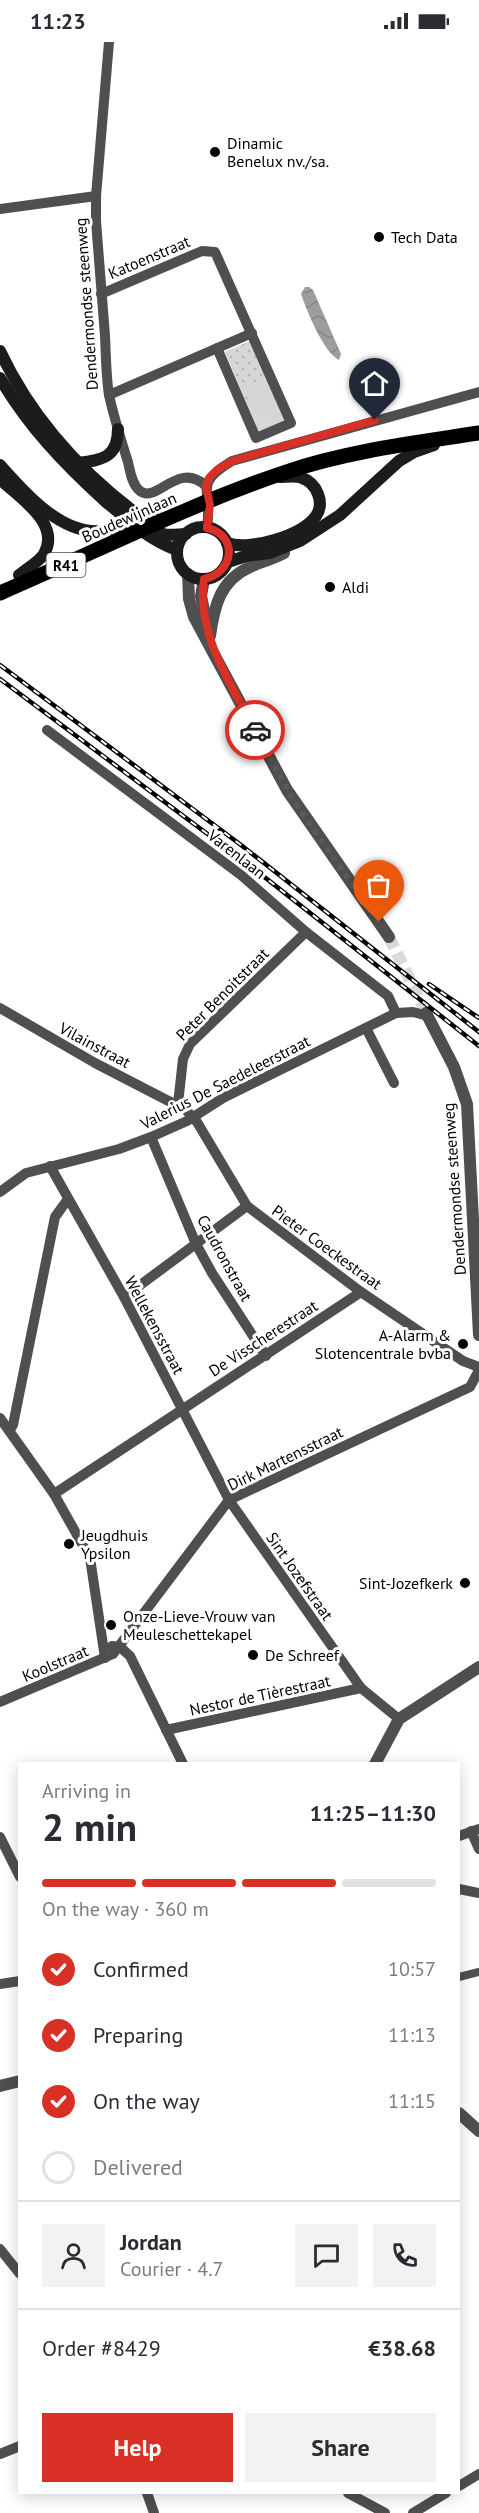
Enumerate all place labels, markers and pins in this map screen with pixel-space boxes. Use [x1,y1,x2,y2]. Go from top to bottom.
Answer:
place label: Dinamic Benelux nv./sa. [227,133,329,171]
marker: Dinamic Benelux nv./sa. [208,145,222,159]
place label: Tech Data [391,227,458,247]
marker: Tech Data [372,230,386,244]
pin [349,358,400,420]
place label: Aldi [342,577,369,597]
marker: Aldi [323,580,337,594]
pin [353,860,404,922]
place label: A-Alarm & Slotencentrale bvba [315,1325,451,1363]
marker: A-Alarm & Slotencentrale bvba [456,1337,470,1351]
place label: Jeugdhuis Ypsilon [80,1525,148,1563]
marker: Jeugdhuis Ypsilon [62,1537,76,1551]
place label: Sint-Jozefkerk [359,1573,453,1593]
marker: Sint-Jozefkerk [458,1576,472,1590]
place label: Onze-Lieve-Vrouw van Meuleschettekapel [123,1606,276,1644]
marker: Onze-Lieve-Vrouw van Meuleschettekapel [104,1618,118,1632]
place label: De Schreef [265,1645,340,1665]
marker: De Schreef [246,1648,260,1662]

